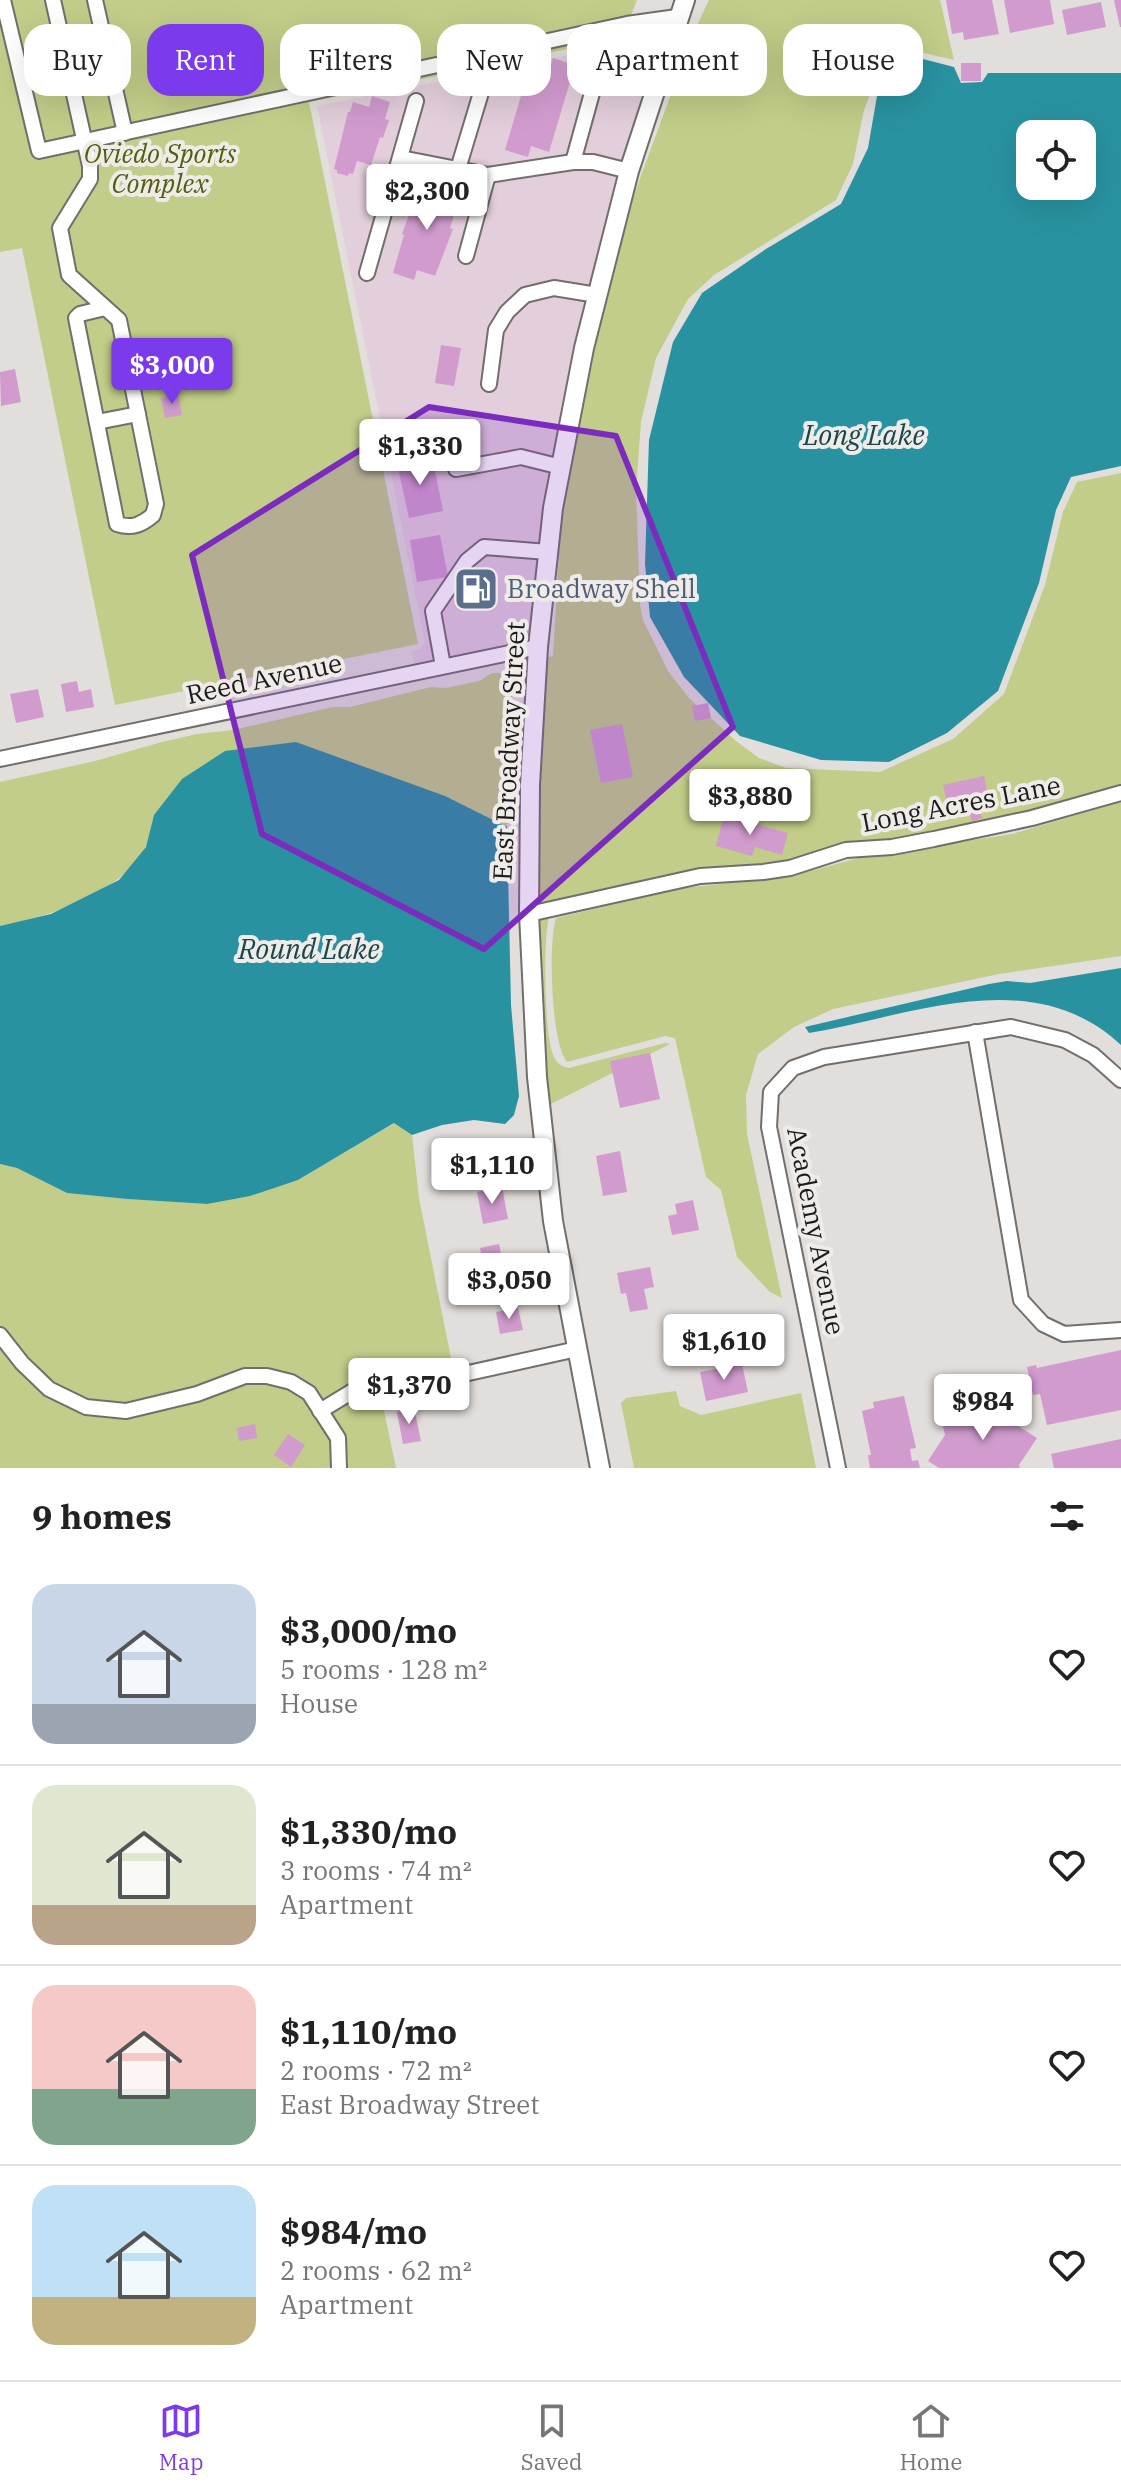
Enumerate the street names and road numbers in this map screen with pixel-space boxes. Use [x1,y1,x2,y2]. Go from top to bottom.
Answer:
street label: East Broadway Street [484,621,532,881]
street label: Reed Avenue [183,645,345,711]
street label: Long Acres Lane [858,767,1063,839]
street label: Academy Avenue [780,1124,854,1337]

